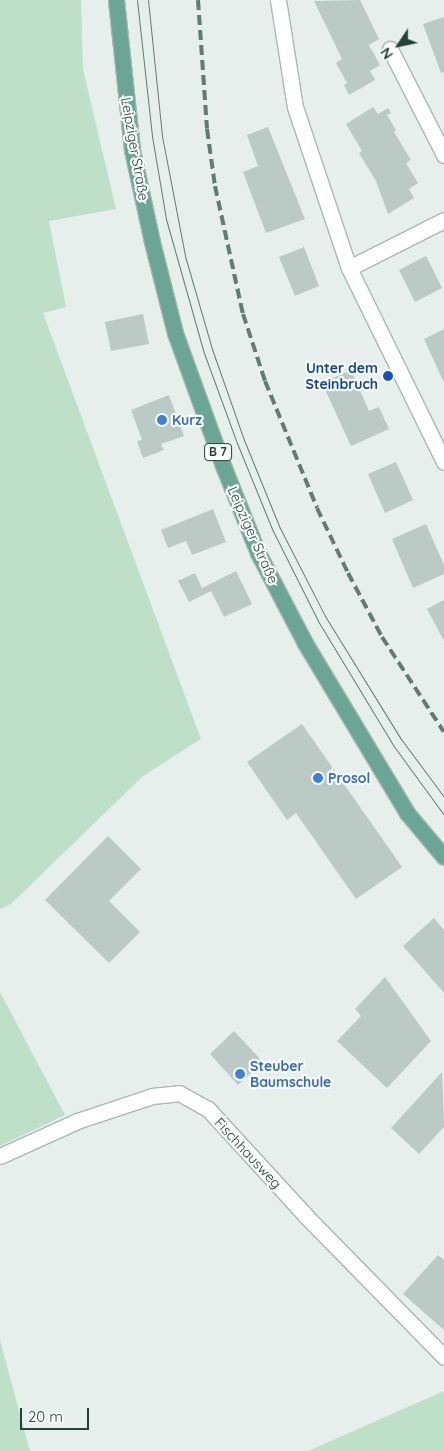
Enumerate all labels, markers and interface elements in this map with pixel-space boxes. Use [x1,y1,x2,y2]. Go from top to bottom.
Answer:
north arrow [374,20,424,70]
text: N [376,44,397,63]
street label: Leipziger Straße [118,96,152,202]
place label: Unter dem Steinbruch [306,360,378,392]
marker: Unter dem Steinbruch [382,370,394,382]
place label: Kurz [172,412,202,428]
marker: Kurz [156,414,168,426]
road number: B 7 [203,442,233,462]
street label: Leipziger Straße [224,484,282,586]
place label: Prosol [328,770,370,786]
marker: Prosol [312,772,324,784]
place label: Steuber Baumschule [250,1058,331,1090]
marker: Steuber Baumschule [234,1068,246,1080]
street label: Fischhausweg [211,1114,285,1192]
scale bar [22,1398,91,1430]
text: 20 m [28,1407,63,1426]

